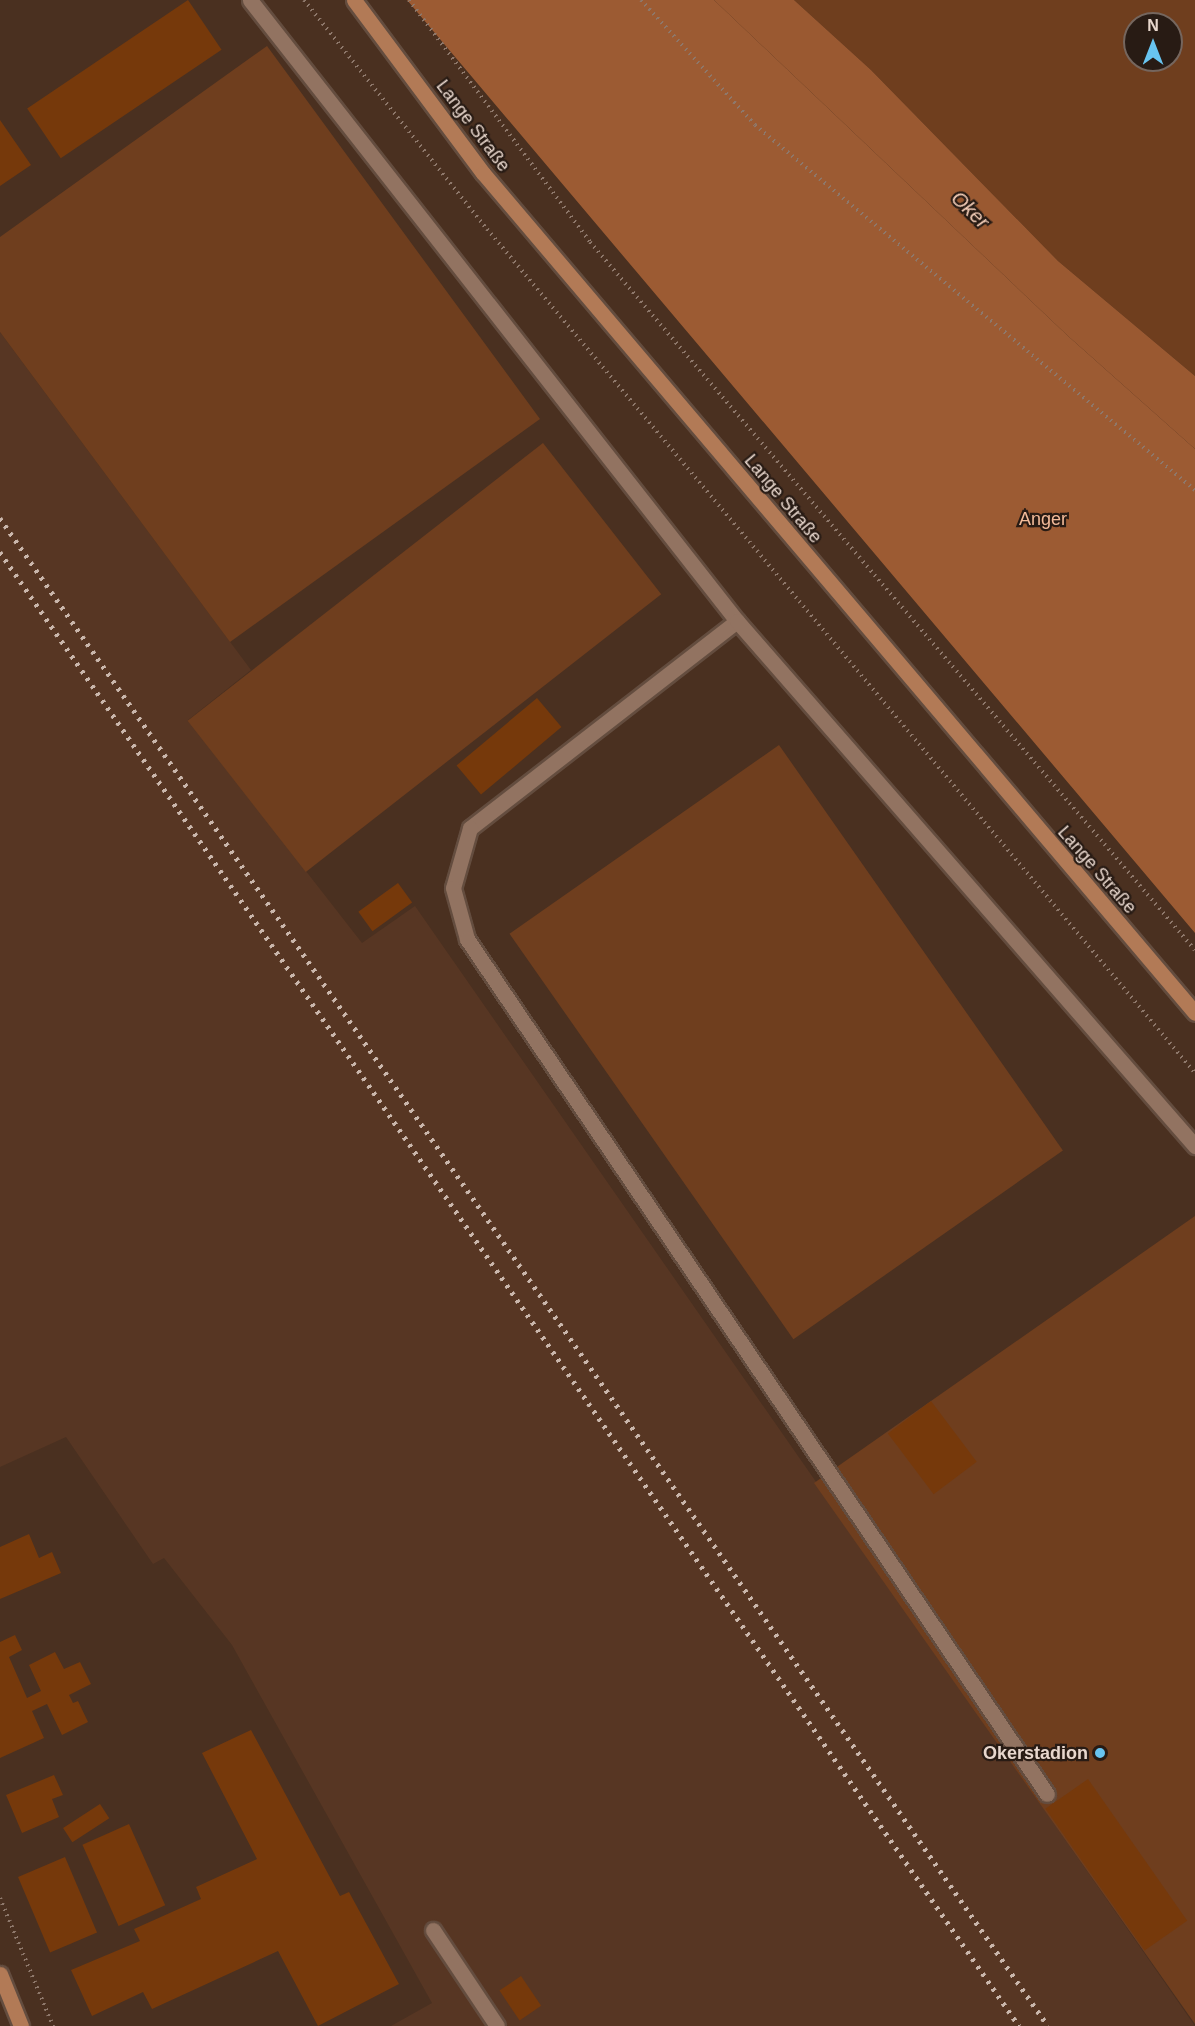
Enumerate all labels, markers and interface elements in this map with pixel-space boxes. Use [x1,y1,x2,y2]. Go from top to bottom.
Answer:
north arrow [1123,12,1183,72]
text: N [1147,17,1159,34]
street label: Lange Straße [432,76,514,176]
water label: Oker [946,186,994,234]
street label: Lange Straße [740,450,826,548]
park label: Anger [1019,508,1067,530]
street label: Lange Straße [1053,822,1141,918]
place label: Okerstadion [983,1742,1088,1764]
marker: Okerstadion [1093,1746,1107,1760]

